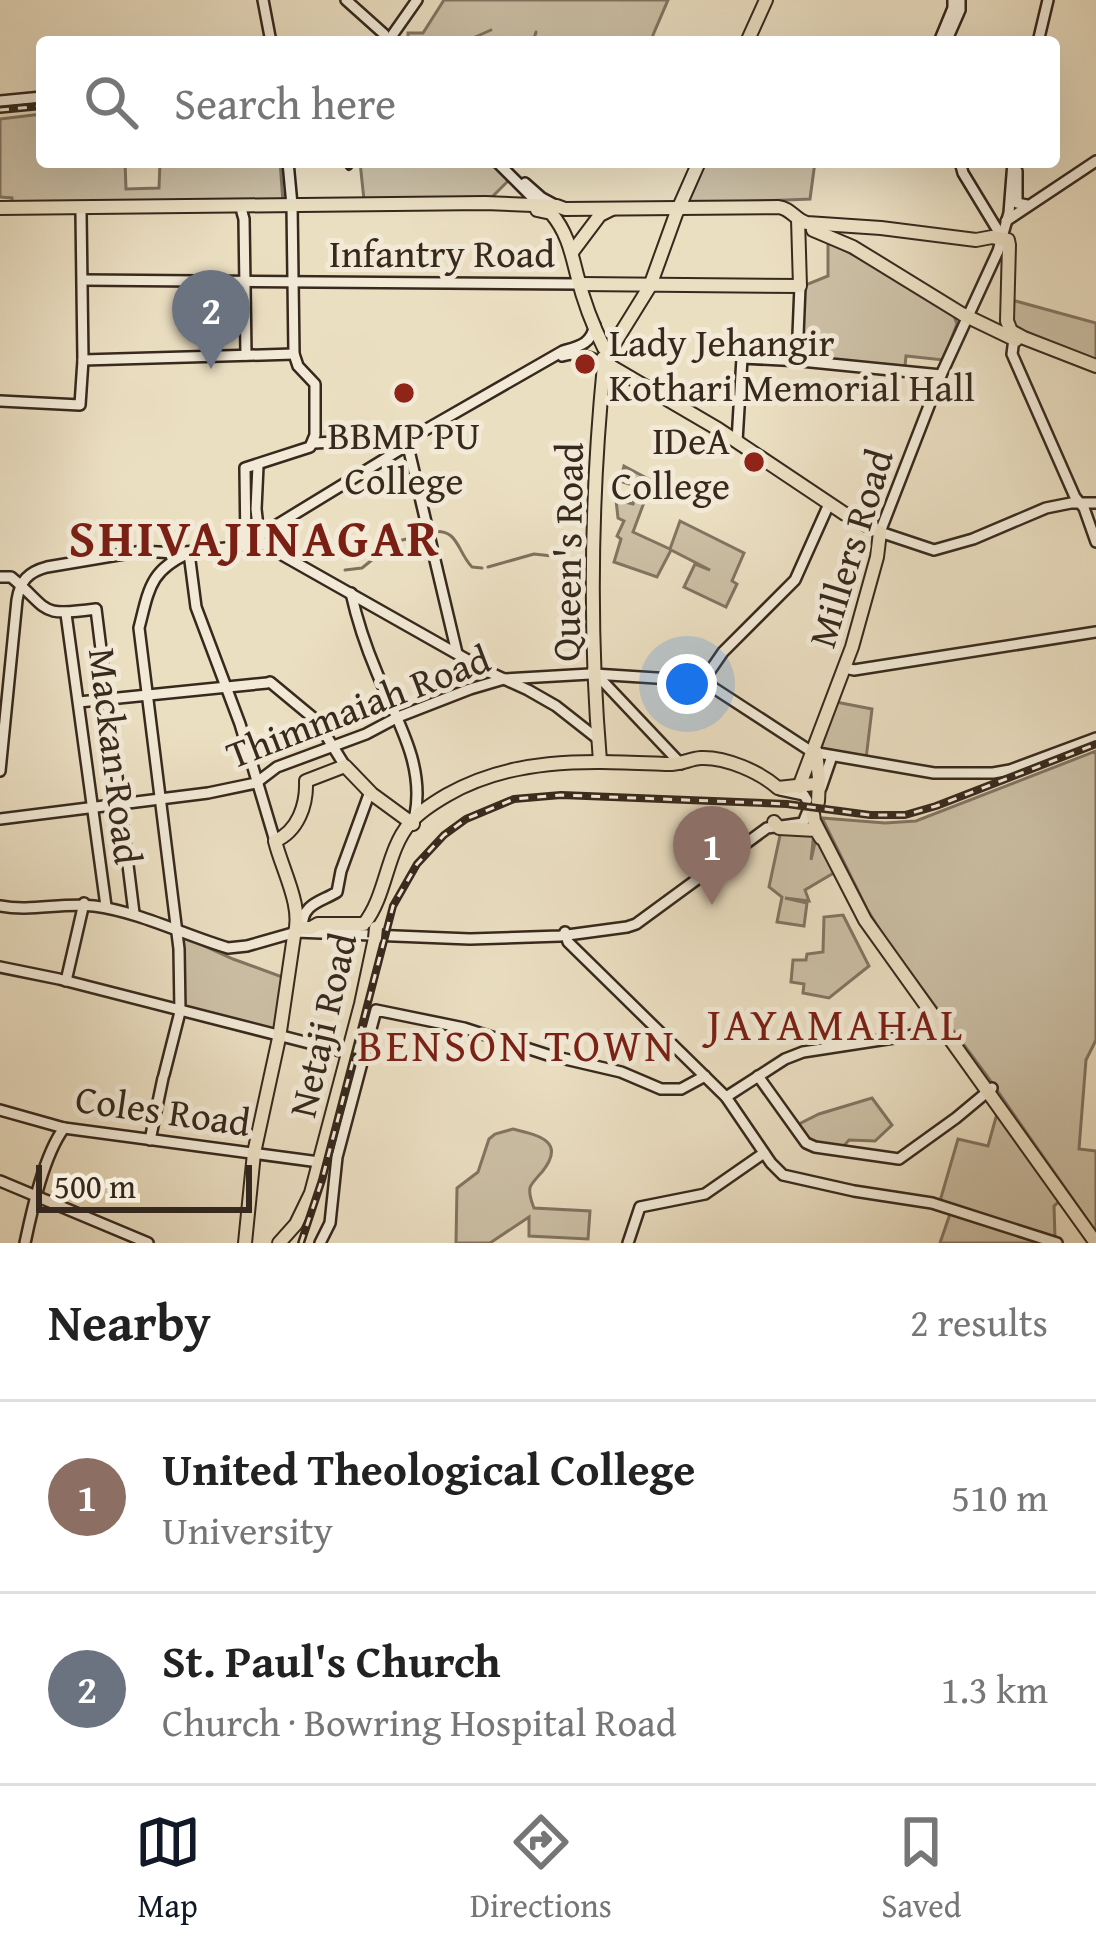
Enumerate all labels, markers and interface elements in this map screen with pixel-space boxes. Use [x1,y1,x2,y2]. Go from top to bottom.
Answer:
search box [36,36,1060,168]
icon: search [78,69,144,135]
text: Search here [174,70,396,135]
street label: Infantry Road [329,224,555,281]
pin: 2 [172,270,250,369]
place label: Lady Jehangir Kothari Memorial Hall [609,313,975,415]
marker: Lady Jehangir Kothari Memorial Hall [572,351,598,377]
marker: BBMP PU College [391,380,417,406]
place label: BBMP PU College [328,406,480,508]
place label: IDeA College [611,411,730,513]
street label: Millers Road [792,441,907,654]
street label: Queen's Road [536,442,597,662]
marker: IDeA College [741,449,767,475]
district label: SHIVAJINAGAR [69,500,441,575]
street label: Thimmaiah Road [218,629,498,782]
street label: Mackan Road [75,645,158,868]
your location [657,654,717,714]
pin: 1 [673,806,751,905]
street label: Netaji Road [273,927,370,1123]
district label: JAYAMAHAL [702,991,965,1056]
district label: BENSON TOWN [357,1012,677,1077]
street label: Coles Road [72,1069,254,1150]
scale bar [36,1159,252,1212]
text: 500 m [54,1162,136,1210]
text: Nearby [48,1284,211,1359]
text: 2 results [910,1293,1048,1350]
text: United Theological College [162,1436,695,1501]
text: 1 [77,1468,97,1525]
text: 510 m [951,1468,1048,1525]
text: University [162,1501,333,1558]
text: St. Paul's Church [162,1628,501,1693]
text: 2 [77,1660,97,1717]
text: 1.3 km [941,1660,1048,1717]
text: Church · Bowring Hospital Road [162,1693,677,1750]
tab: Map [135,1809,201,1929]
tab: Directions [470,1809,612,1929]
tab: Saved [881,1809,961,1929]

